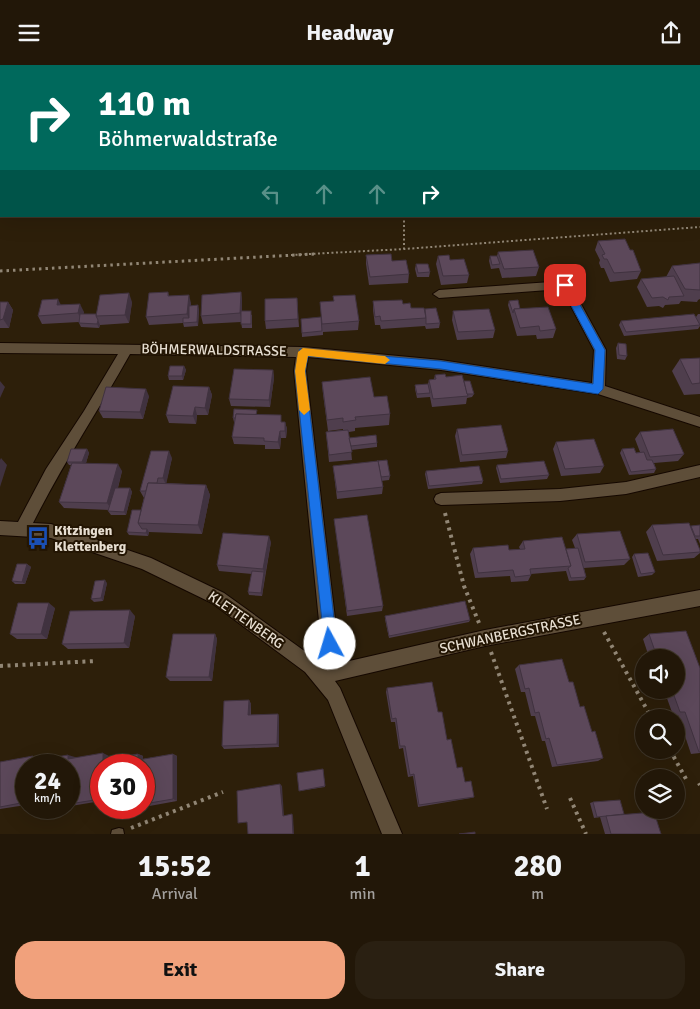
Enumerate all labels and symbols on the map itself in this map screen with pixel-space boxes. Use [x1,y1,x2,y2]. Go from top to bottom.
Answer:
pin [544,264,586,306]
street label: BÖHMERWALDSTRASSE [141,340,287,360]
place label: Kitzingen Klettenberg [54,522,127,555]
bus stop icon: Kitzingen Klettenberg [25,525,51,551]
street label: KLETTENBERG [205,588,287,652]
street label: SCHWANBERGSTRASSE [438,611,582,657]
position arrow [303,617,355,669]
speed limit sign: 30 [90,754,155,819]

